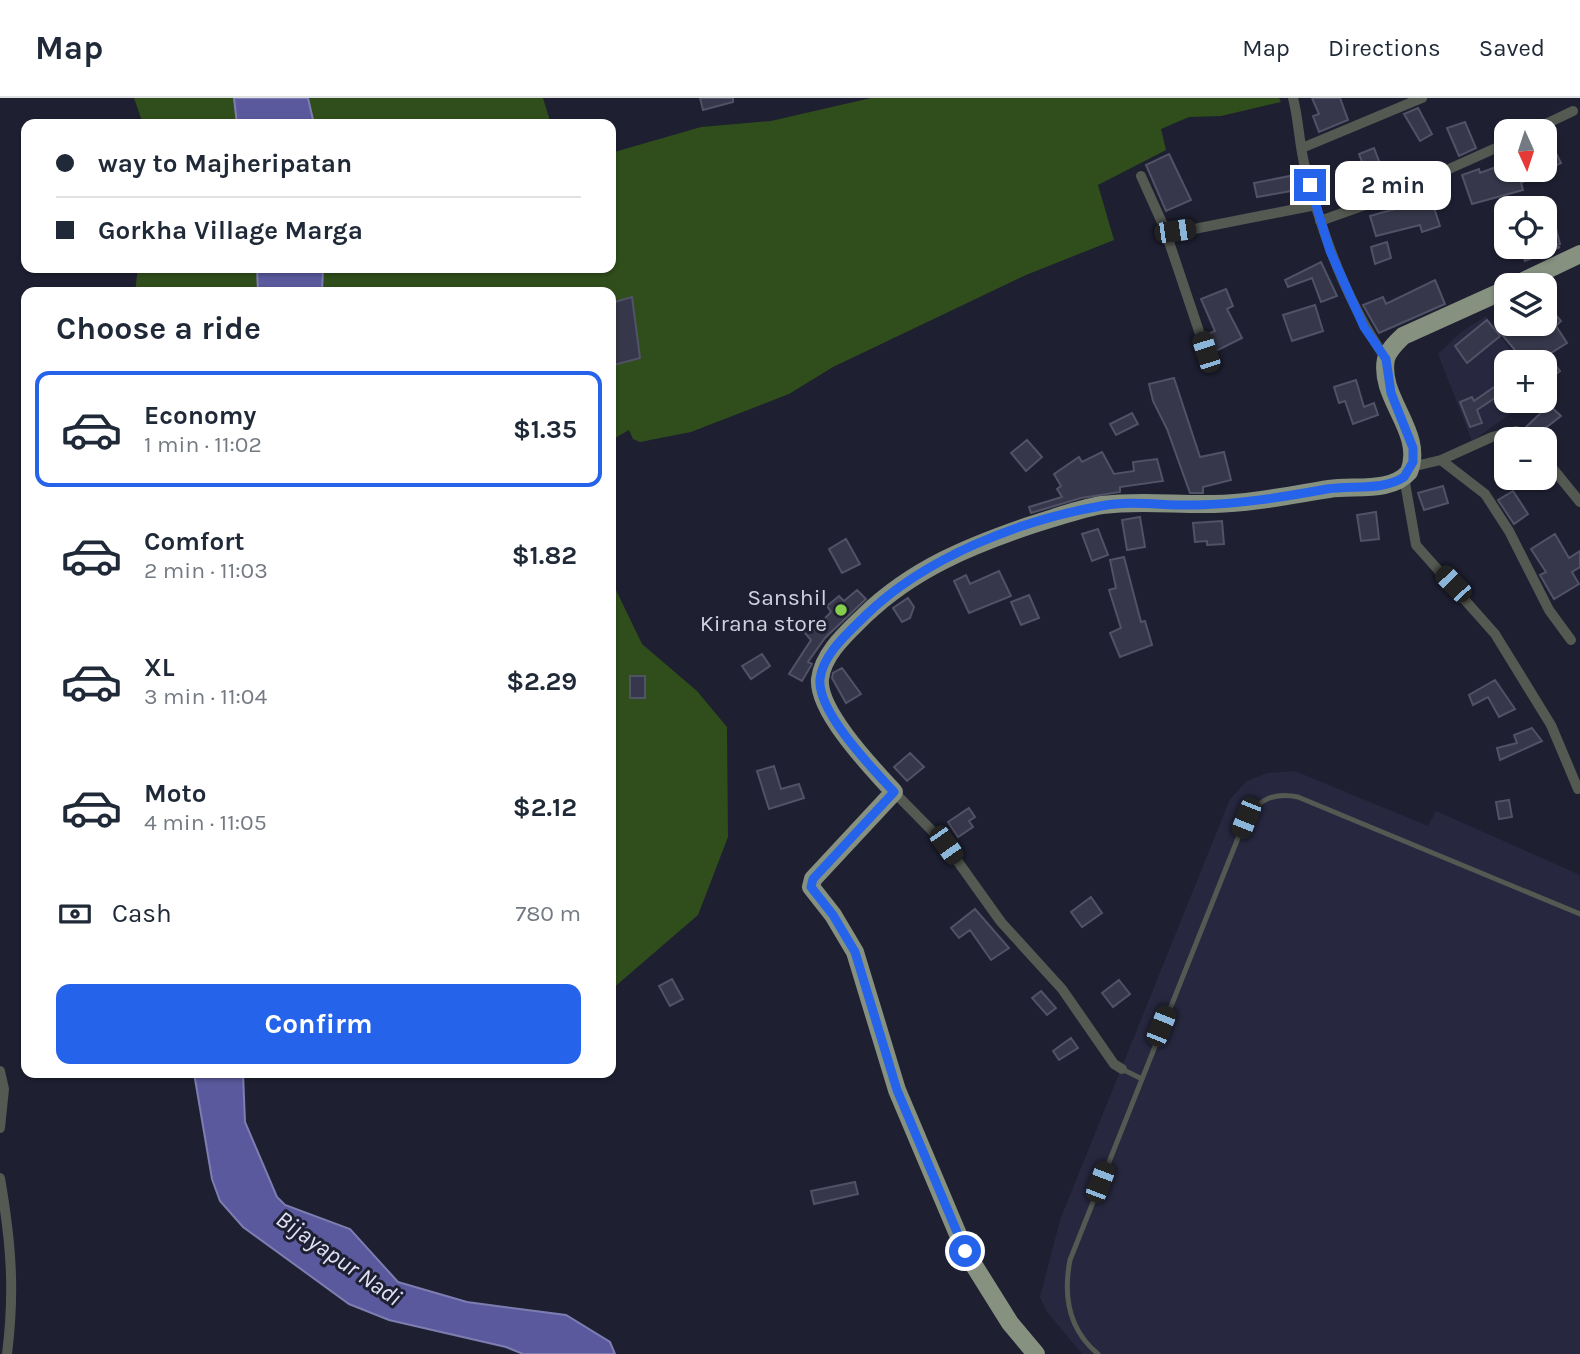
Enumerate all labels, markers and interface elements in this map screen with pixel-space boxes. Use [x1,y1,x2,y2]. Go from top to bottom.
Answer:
text: Map [35,29,103,67]
text: Map [1242,34,1290,62]
text: Directions [1328,34,1441,62]
text: Saved [1479,34,1545,62]
north arrow [1494,119,1558,182]
map controls [1494,119,1557,490]
text: way to Majheripatan [98,148,352,179]
callout: 2 min [1334,160,1450,210]
route end [1294,169,1326,201]
text: 2 min [1361,172,1425,199]
button: locate [1494,196,1557,259]
text: Gorkha Village Marga [98,215,363,246]
car [1153,218,1198,244]
button: layers [1494,273,1557,336]
text: Choose a ride [56,310,261,347]
car [1190,329,1223,375]
button: + [1494,350,1557,413]
icon: car [60,398,123,461]
text: Economy [144,400,256,431]
text: $1.35 [513,414,577,445]
button: − [1494,427,1557,490]
text: 1 min · 11:02 [144,431,262,458]
icon: car [60,524,123,587]
text: Comfort [144,526,245,557]
text: $1.82 [512,540,577,571]
text: 2 min · 11:03 [144,557,268,584]
car [1431,562,1476,606]
place label: Sanshil Kirana store [700,584,827,637]
marker: Sanshil Kirana store [833,602,849,618]
icon: car [60,650,123,713]
text: XL [144,652,175,683]
text: $2.29 [506,666,577,697]
text: 3 min · 11:04 [144,683,267,710]
icon: car [60,776,123,839]
text: Moto [144,778,206,809]
text: $2.12 [513,792,577,823]
car [1229,795,1264,841]
text: 4 min · 11:05 [144,809,267,836]
car [926,822,967,868]
icon: cash [56,895,94,933]
text: Cash [112,898,172,929]
text: 780 m [515,900,581,927]
button: Confirm [56,984,581,1064]
car [1144,1003,1179,1049]
car [1083,1159,1118,1205]
water label: Bijayapur Nadi [271,1204,407,1312]
route start [949,1235,981,1267]

